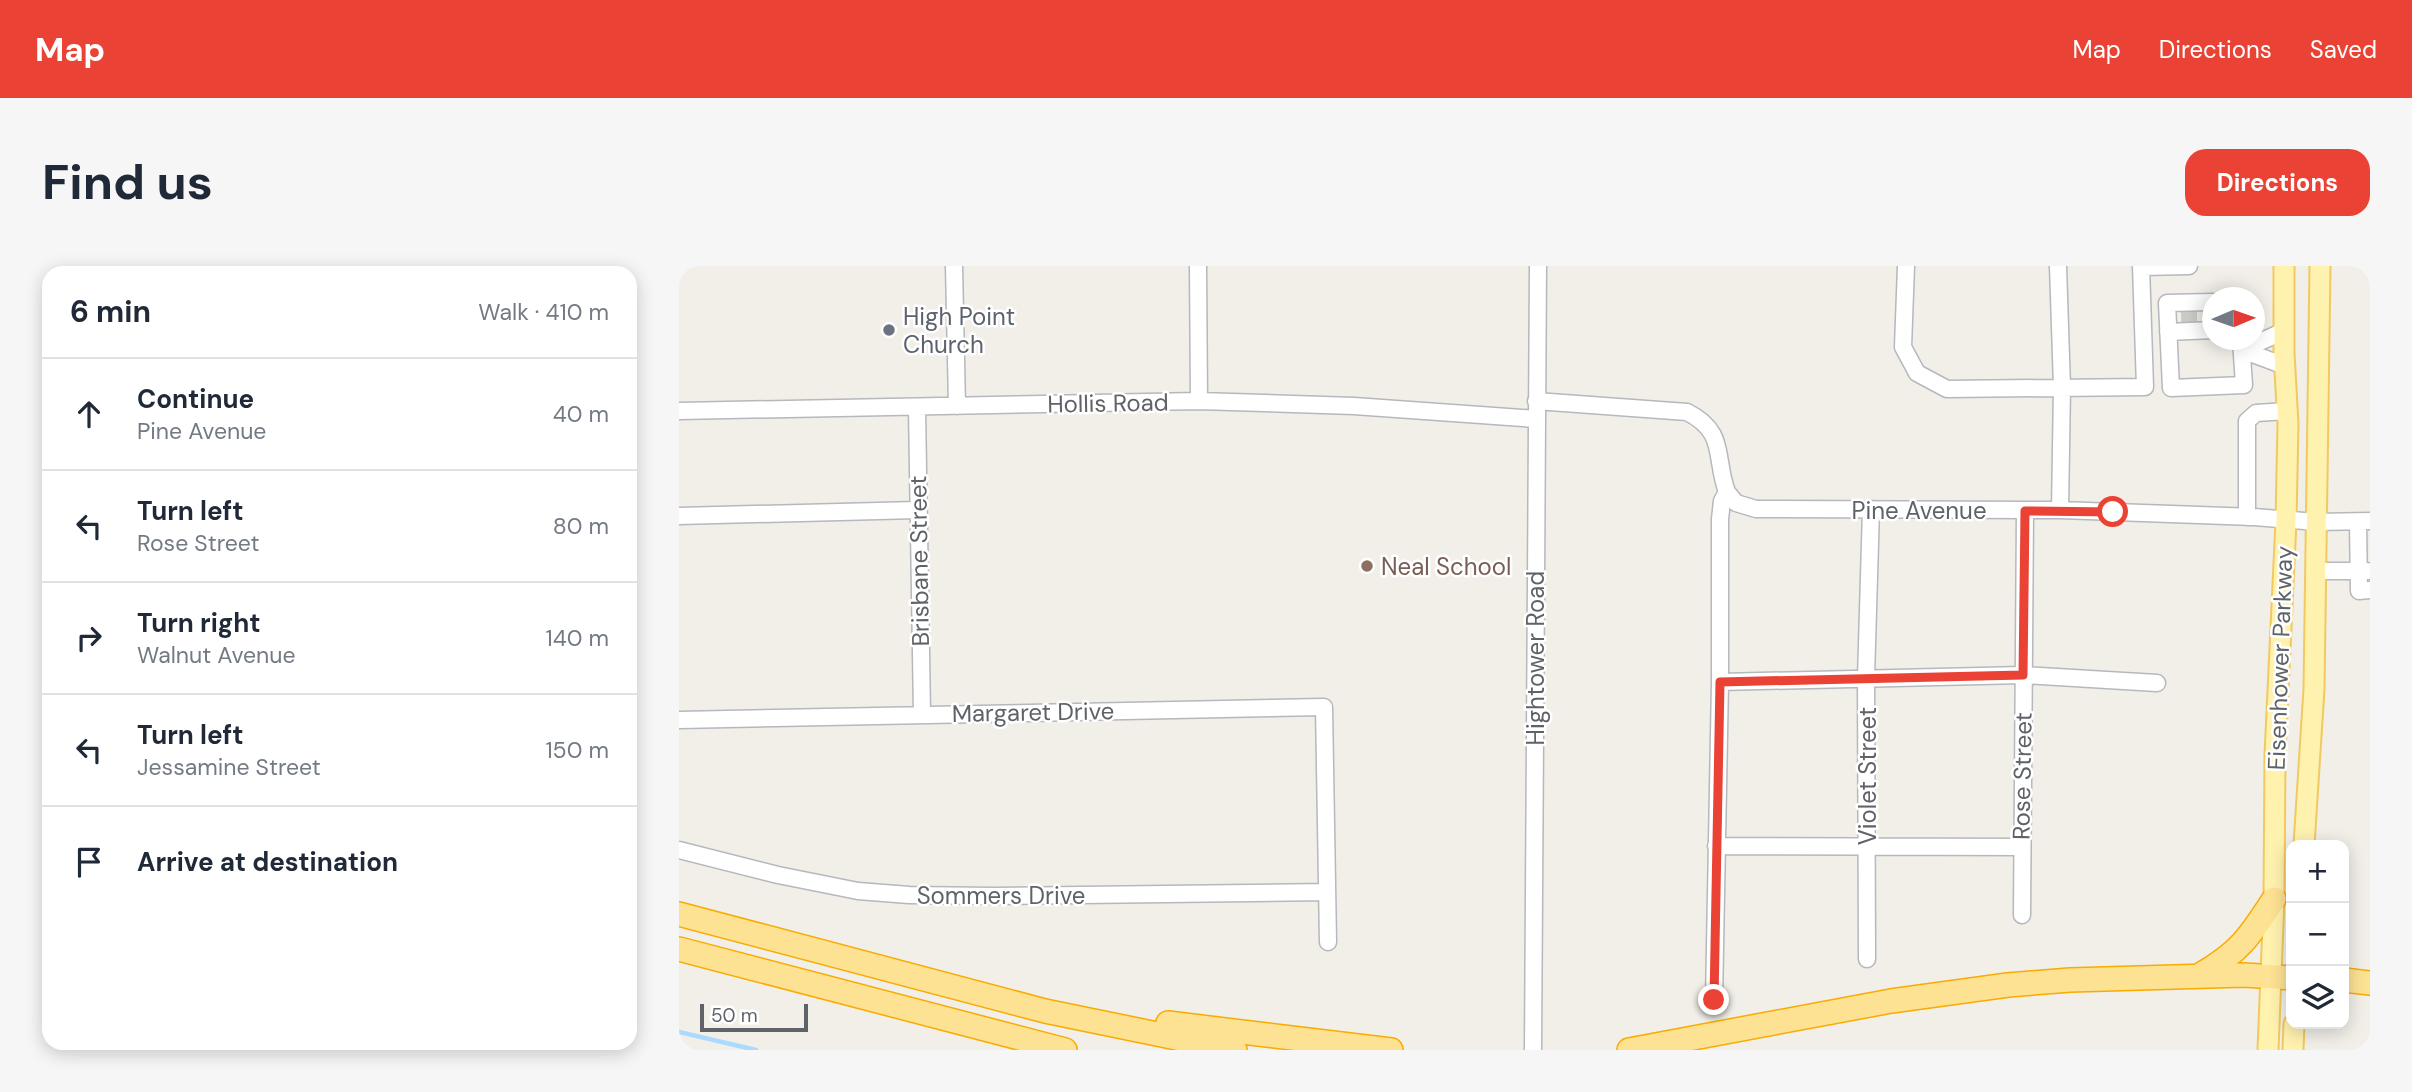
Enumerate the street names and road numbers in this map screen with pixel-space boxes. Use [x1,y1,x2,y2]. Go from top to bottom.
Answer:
street label: Hollis Road [1047,386,1169,420]
street label: Brisbane Street [902,475,936,647]
street label: Pine Avenue [1851,495,1987,526]
street label: Eisenhower Parkway [2261,545,2299,771]
street label: Hightower Road [1520,571,1551,745]
street label: Margaret Drive [951,695,1115,729]
street label: Violet Street [1852,707,1883,845]
street label: Rose Street [2005,712,2039,840]
street label: Sommers Drive [917,880,1085,911]

